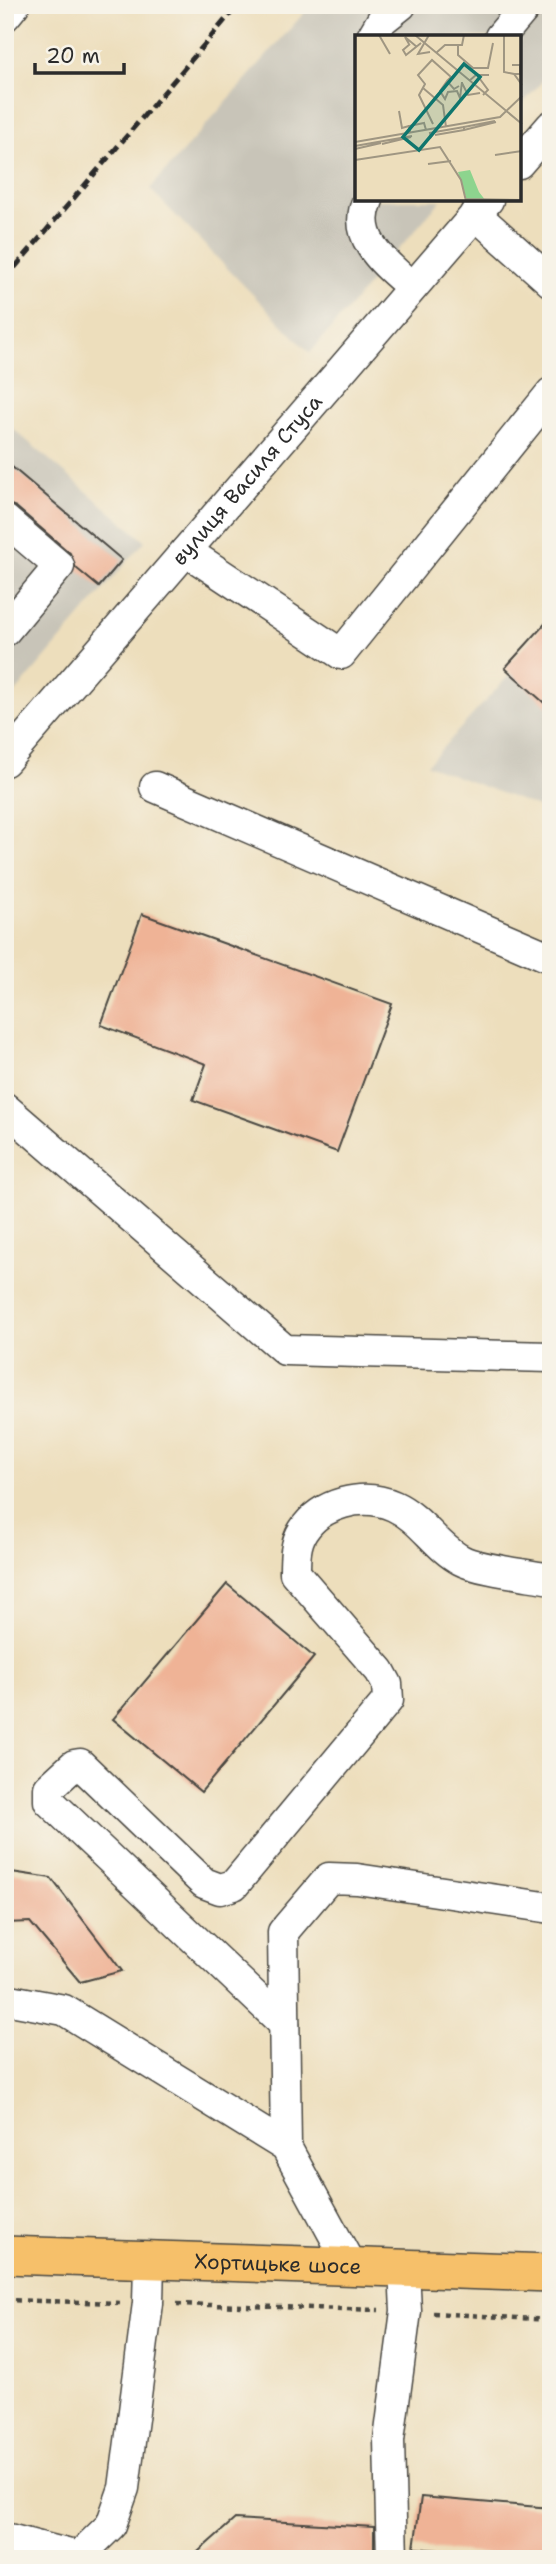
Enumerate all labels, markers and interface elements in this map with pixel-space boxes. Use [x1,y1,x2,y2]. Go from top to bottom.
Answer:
scale bar [35,32,124,76]
inset map [355,35,521,201]
text: 20 m [46,42,100,70]
street label: вулиця Василя Стуса [166,388,329,571]
street label: Хортицьке шосе [194,2247,362,2281]

